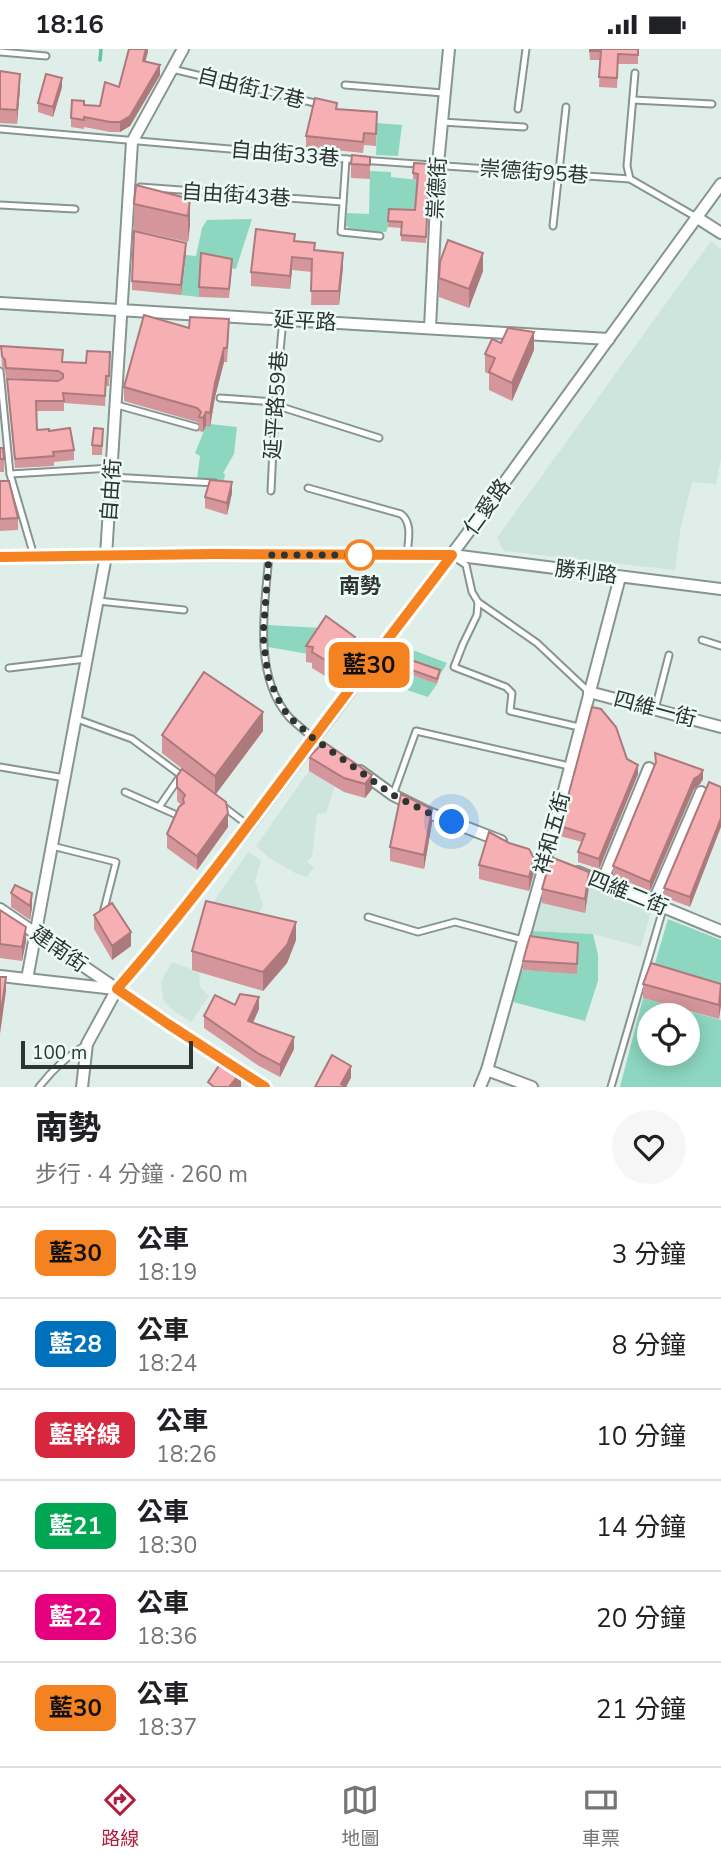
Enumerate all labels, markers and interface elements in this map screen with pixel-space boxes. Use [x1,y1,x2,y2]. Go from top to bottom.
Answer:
text: 18:16 [35,7,104,42]
street label: 自由街17巷 [195,61,307,115]
street label: 自由街33巷 [229,135,341,173]
street label: 崇德街95巷 [479,154,589,190]
street label: 祟德街 [421,156,453,220]
street label: 自由街43巷 [181,177,291,213]
street label: 延平路 [273,305,337,337]
street label: 延平路59巷 [258,350,294,460]
street label: 自由街 [95,458,127,522]
street label: 仁愛路 [457,473,517,541]
marker: 南勢 [345,540,375,570]
street label: 勝利路 [553,554,619,590]
place label: 南勢 [339,572,381,600]
line badge: 藍30 [329,642,409,688]
text: 藍30 [343,649,395,681]
street label: 四維一街 [611,685,699,733]
street label: 祥和五街 [528,789,576,877]
your location [434,804,469,839]
street label: 四維二街 [584,864,672,922]
street label: 建南街 [25,919,93,979]
map controls [637,1003,700,1066]
button: locate [637,1003,700,1066]
scale bar [21,1038,192,1070]
text: 100 m [32,1040,87,1066]
text: 南勢 [35,1106,101,1151]
button: heart [612,1110,686,1184]
text: 步行 · 4 分鐘 · 260 m [35,1159,248,1190]
text: 公車 [137,1222,189,1257]
text: 藍30 [49,1237,102,1269]
text: 3 分鐘 [612,1237,686,1272]
text: 18:19 [137,1257,197,1288]
text: 公車 [137,1313,189,1348]
text: 藍28 [49,1328,102,1360]
text: 8 分鐘 [612,1328,686,1363]
text: 18:24 [137,1348,197,1379]
text: 公車 [156,1404,208,1439]
text: 藍幹線 [49,1419,121,1451]
text: 10 分鐘 [596,1419,686,1454]
text: 18:26 [156,1439,216,1470]
text: 公車 [137,1495,189,1530]
text: 藍21 [49,1510,102,1542]
text: 14 分鐘 [596,1510,686,1545]
text: 18:30 [137,1530,197,1561]
text: 公車 [137,1586,189,1621]
text: 藍22 [49,1601,102,1633]
text: 20 分鐘 [596,1601,686,1636]
text: 18:36 [137,1621,197,1652]
text: 公車 [137,1677,189,1712]
text: 藍30 [49,1692,102,1724]
text: 21 分鐘 [596,1692,686,1727]
text: 18:37 [137,1712,197,1743]
tab: 路線 [101,1781,139,1852]
tab: 地圖 [341,1781,380,1852]
tab: 車票 [582,1781,620,1852]

